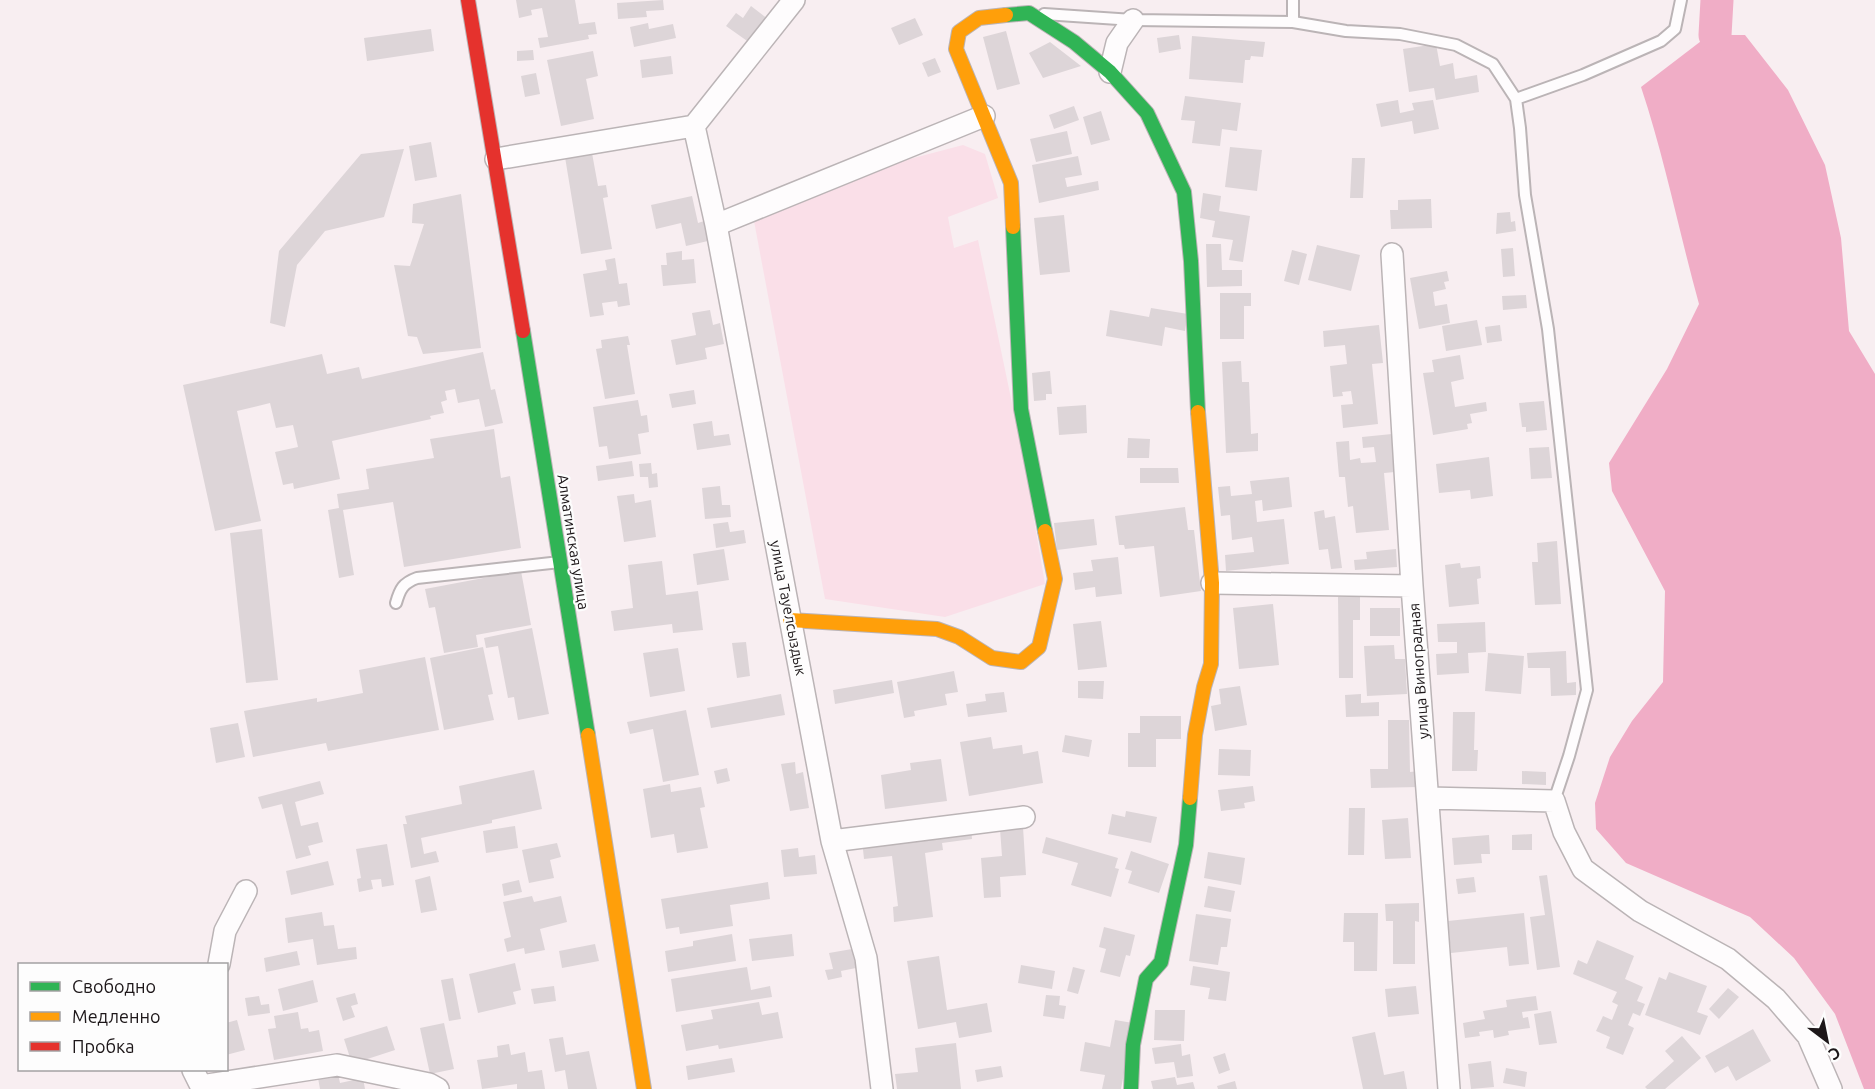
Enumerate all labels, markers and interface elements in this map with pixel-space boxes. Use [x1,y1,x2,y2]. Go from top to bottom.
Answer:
street label: Алматинская улица [554,473,593,611]
street label: улица Тауелсыздык [767,539,810,677]
street label: улица Виноградная [1405,602,1432,740]
legend [18,963,228,1071]
text: Свободно [72,976,156,996]
text: Медленно [72,1006,161,1026]
north arrow [1797,1011,1857,1071]
text: Пробка [72,1036,135,1056]
text: С [1826,1043,1844,1064]

